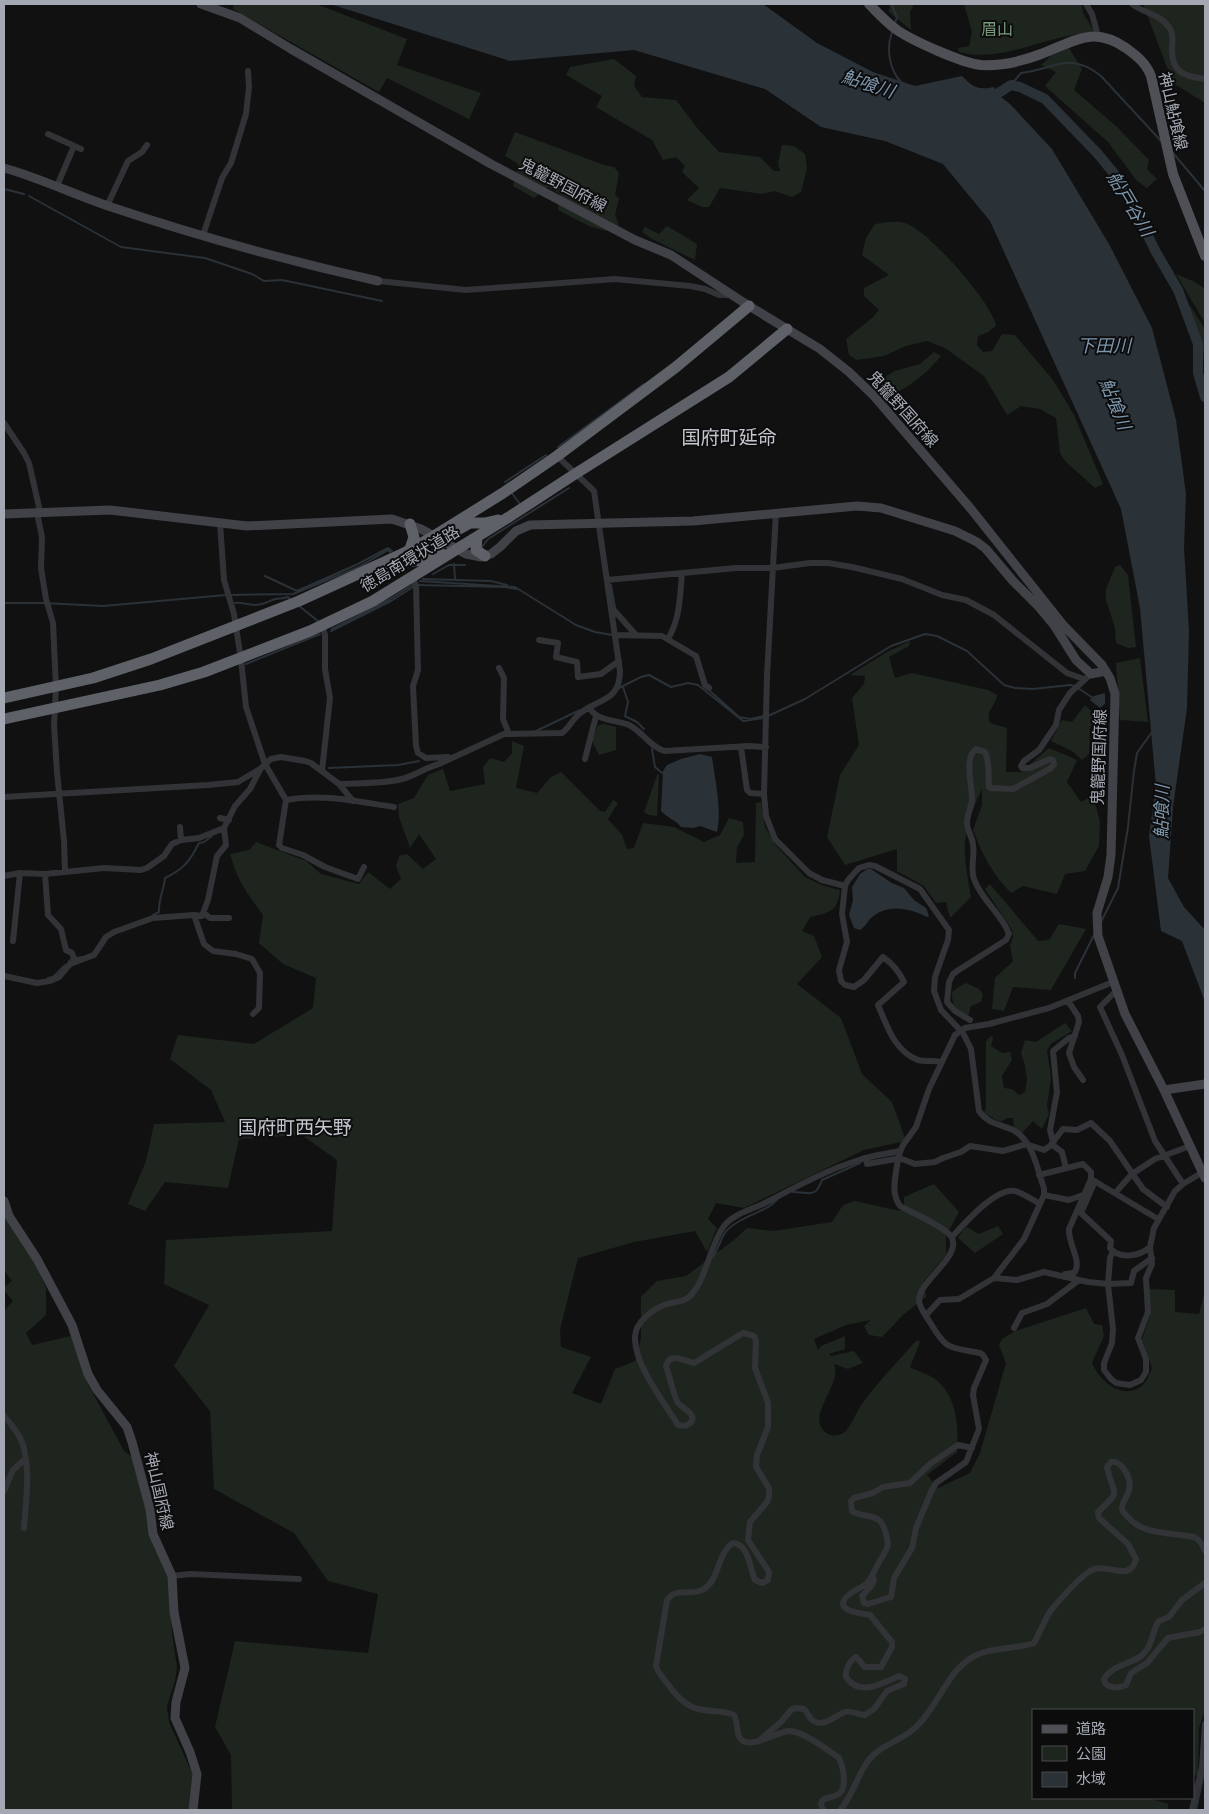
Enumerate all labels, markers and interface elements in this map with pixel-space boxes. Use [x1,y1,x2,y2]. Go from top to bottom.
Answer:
park label: 眉山 [981,20,1013,39]
water label: 鮎喰川 [839,65,899,103]
street label: 神山鮎喰線 [1155,70,1191,152]
street label: 鬼籠野国府線 [516,154,610,216]
water label: 船戸谷川 [1102,167,1159,242]
water label: 下田川 [1077,335,1133,357]
street label: 鬼籠野国府線 [864,367,942,451]
water label: 鮎喰川 [1095,375,1136,435]
district label: 国府町延命 [681,426,777,449]
street label: 徳島南環状道路 [357,522,463,596]
street label: 鬼籠野国府線 [1088,709,1110,805]
water label: 鮎喰川 [1151,783,1174,839]
district label: 国府町西矢野 [238,1116,352,1139]
street label: 神山国府線 [141,1450,177,1532]
legend [1032,1709,1194,1799]
text: 道路 [1076,1720,1106,1738]
text: 公園 [1076,1745,1106,1763]
text: 水域 [1076,1770,1106,1788]

